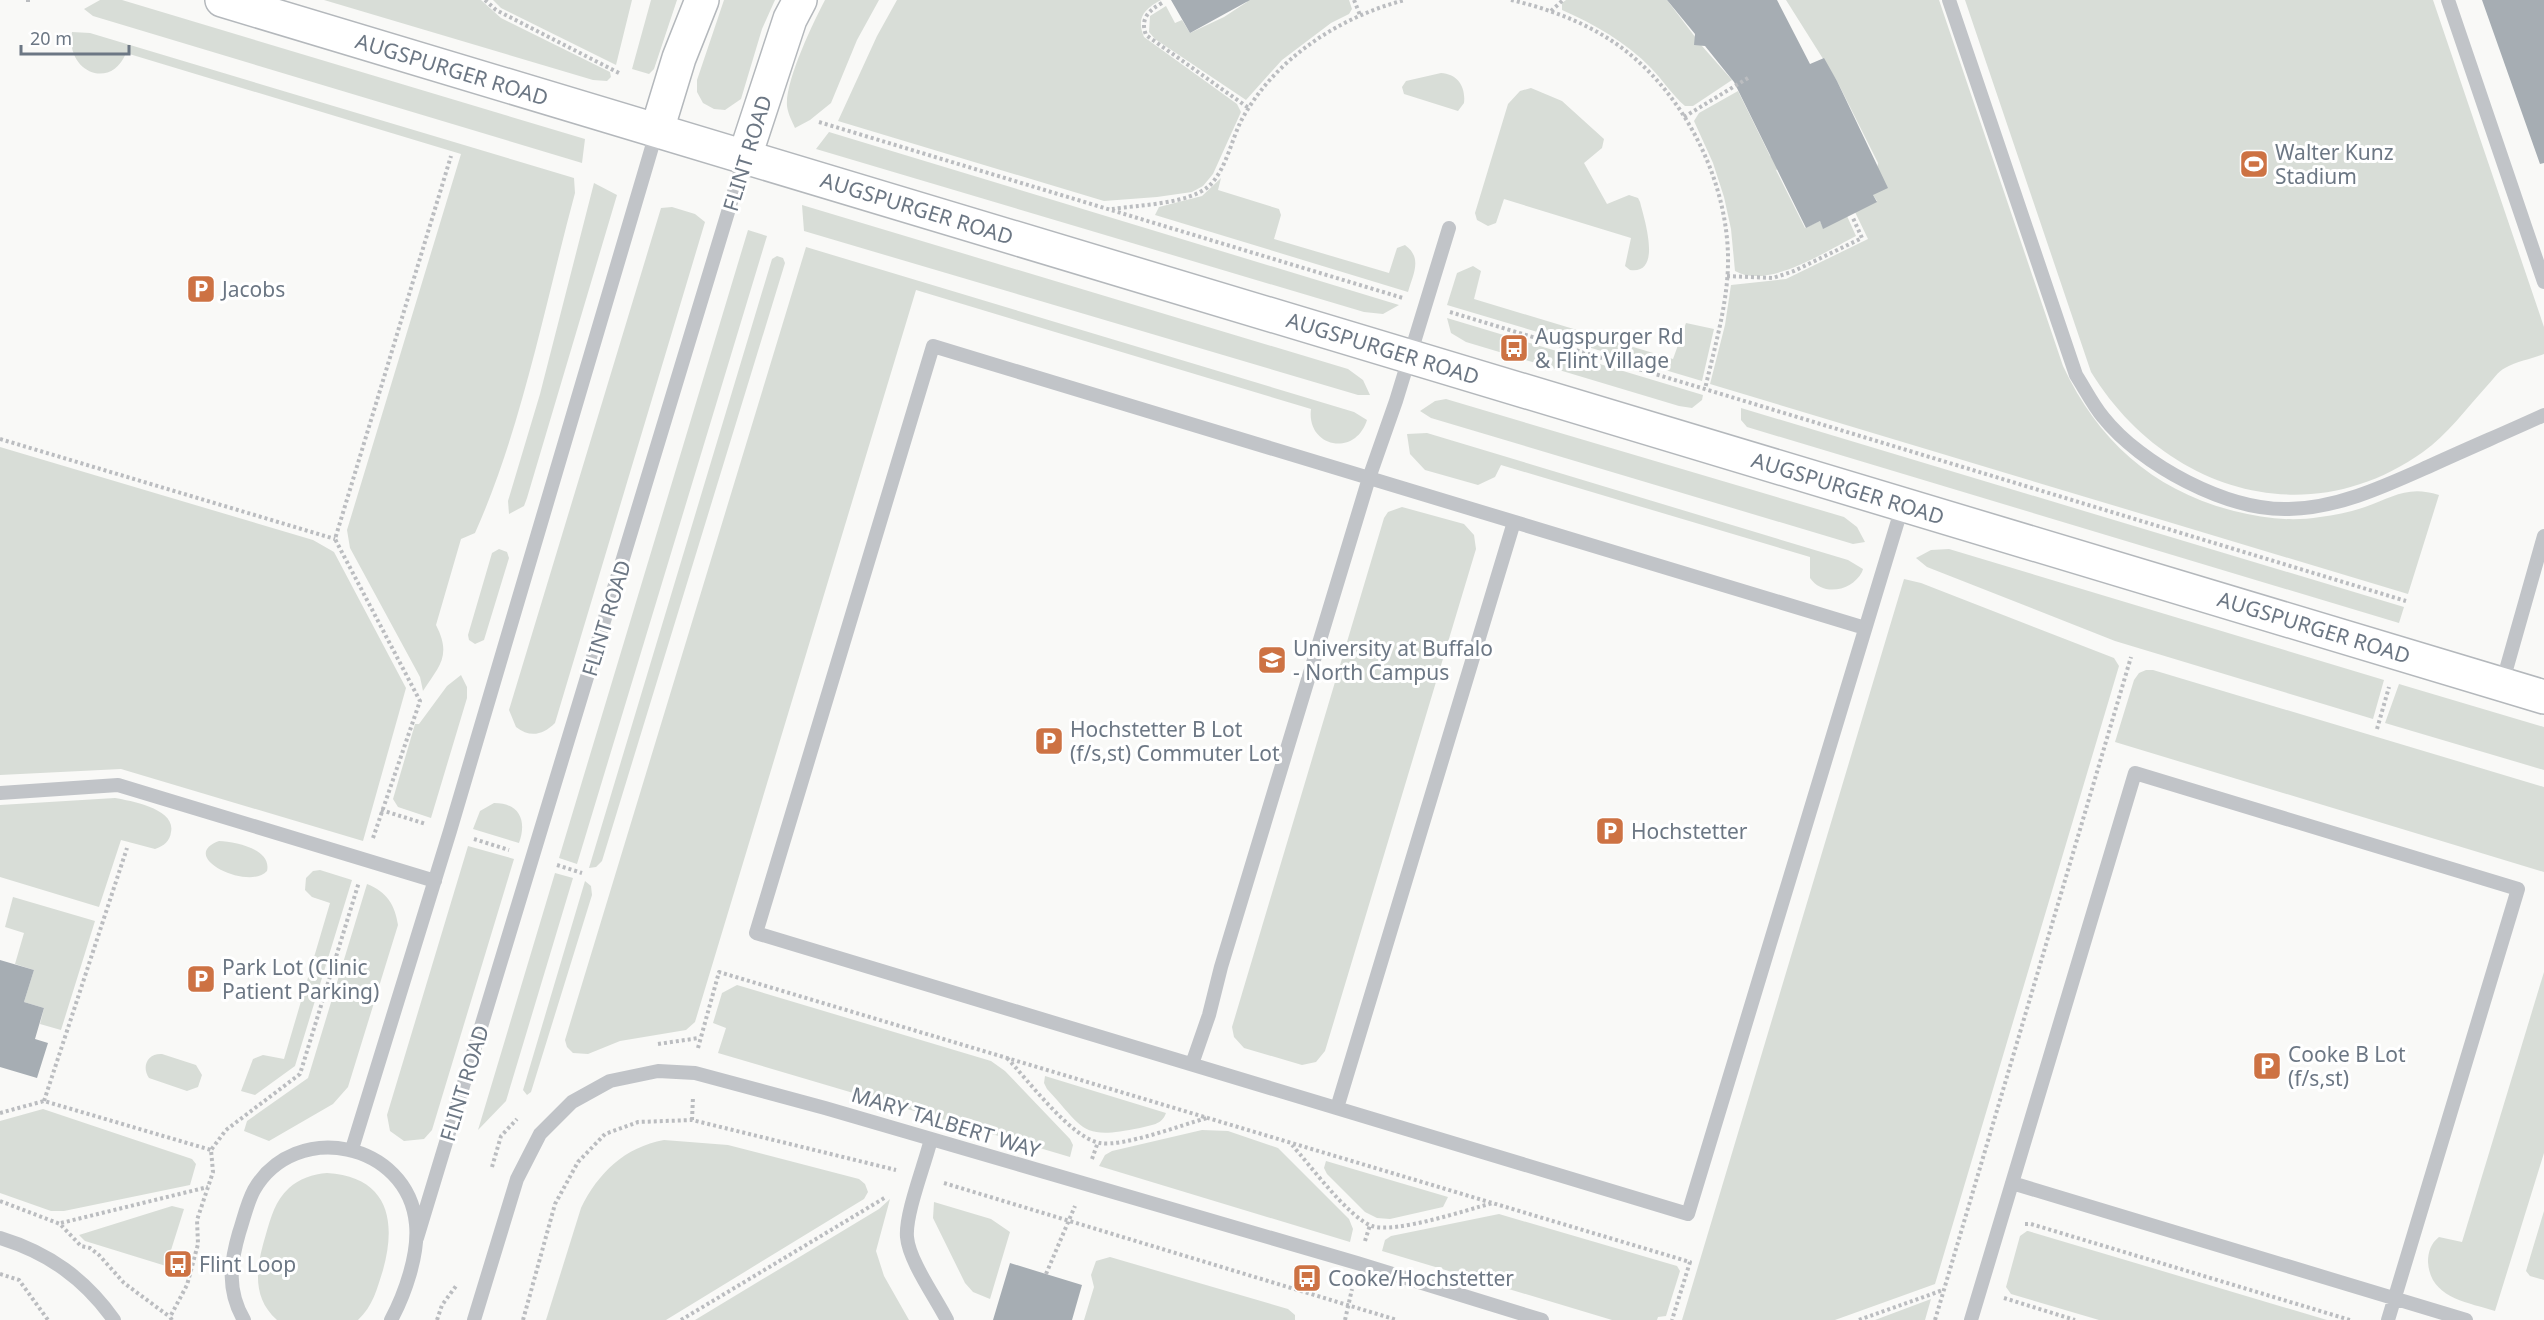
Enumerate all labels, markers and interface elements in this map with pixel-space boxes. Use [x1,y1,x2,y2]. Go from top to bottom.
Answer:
scale bar [21,18,129,56]
text: 20 m [30,26,72,50]
street label: AUGSPURGER ROAD [352,26,552,112]
street label: FLINT ROAD [716,92,778,214]
place label: Walter Kunz Stadium [2275,138,2394,190]
sports icon: Walter Kunz Stadium [2238,148,2270,180]
street label: AUGSPURGER ROAD [817,165,1017,251]
parking icon: Jacobs [185,273,217,305]
place label: Jacobs [220,275,285,303]
street label: AUGSPURGER ROAD [1283,305,1483,391]
place label: Augspurger Rd & Flint Village [1535,322,1684,374]
bus stop icon: Augspurger Rd & Flint Village [1498,332,1530,364]
street label: AUGSPURGER ROAD [1748,445,1948,531]
street label: FLINT ROAD [575,557,637,679]
street label: AUGSPURGER ROAD [2214,584,2414,670]
place label: University at Buffalo - North Campus [1293,634,1493,686]
school or university icon: University at Buffalo - North Campus [1256,644,1288,676]
place label: Hochstetter B Lot (f/s,st) Commuter Lot [1070,715,1280,767]
parking icon: Hochstetter B Lot (f/s,st) Commuter Lot [1033,725,1065,757]
parking icon: Hochstetter [1594,815,1626,847]
place label: Hochstetter [1631,817,1748,845]
place label: Park Lot (Clinic Patient Parking) [222,953,379,1005]
parking icon: Park Lot (Clinic Patient Parking) [185,963,217,995]
street label: FLINT ROAD [433,1022,495,1144]
place label: Cooke B Lot (f/s,st) [2288,1040,2406,1092]
parking icon: Cooke B Lot (f/s,st) [2251,1050,2283,1082]
street label: MARY TALBERT WAY [848,1080,1044,1164]
bus stop icon: Flint Loop [162,1248,194,1280]
place label: Flint Loop [199,1250,296,1278]
bus stop icon: Cooke/Hochstetter [1291,1262,1323,1294]
place label: Cooke/Hochstetter [1328,1264,1514,1292]

